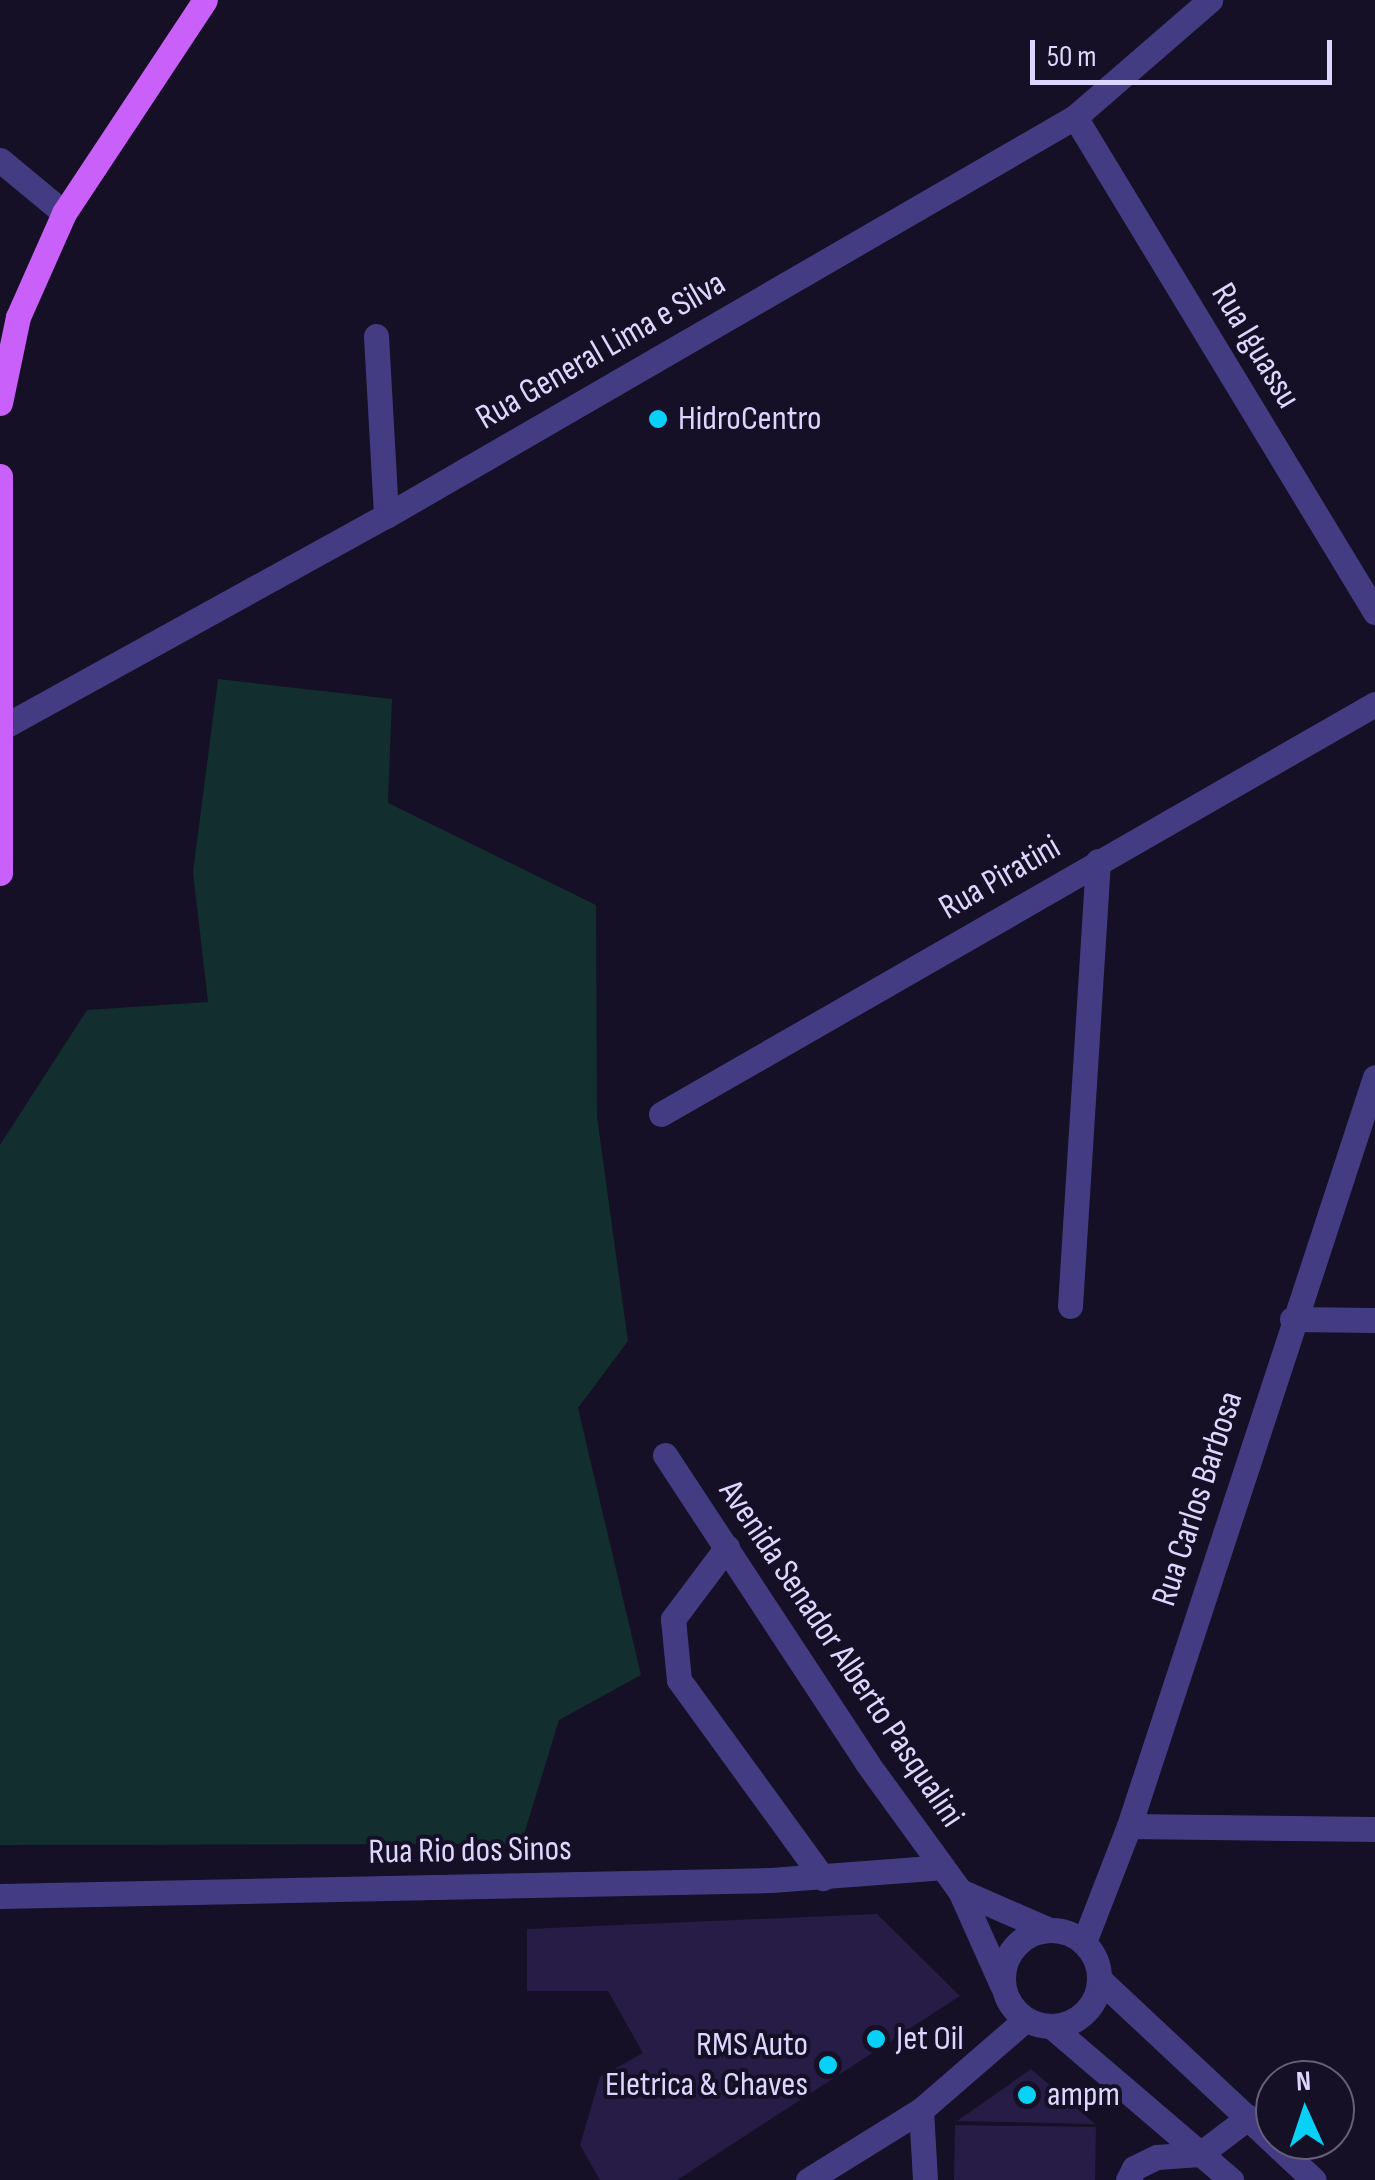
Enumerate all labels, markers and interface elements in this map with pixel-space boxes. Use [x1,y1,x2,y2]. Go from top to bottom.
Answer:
scale bar [1035,20,1338,82]
text: 50 m [1047,39,1096,75]
street label: Rua General Lima e Silva [469,263,733,439]
street label: Rua Iguassu [1201,276,1309,416]
place label: HidroCentro [678,398,822,440]
marker: HidroCentro [647,408,669,430]
street label: Rua Piratini [932,827,1068,929]
street label: Rua Carlos Barbosa [1144,1386,1252,1612]
street label: Avenida Senador Alberto Pasqualini [709,1473,973,1835]
street label: Rua Rio dos Sinos [368,1828,572,1874]
place label: Jet Oil [896,2018,964,2060]
place label: RMS Auto Eletrica & Chaves [605,2024,808,2106]
marker: Jet Oil [865,2028,887,2050]
marker: RMS Auto Eletrica & Chaves [817,2054,839,2076]
north arrow [1255,2060,1355,2160]
text: N [1295,2065,1312,2098]
place label: ampm [1047,2074,1120,2116]
marker: ampm [1016,2084,1038,2106]

